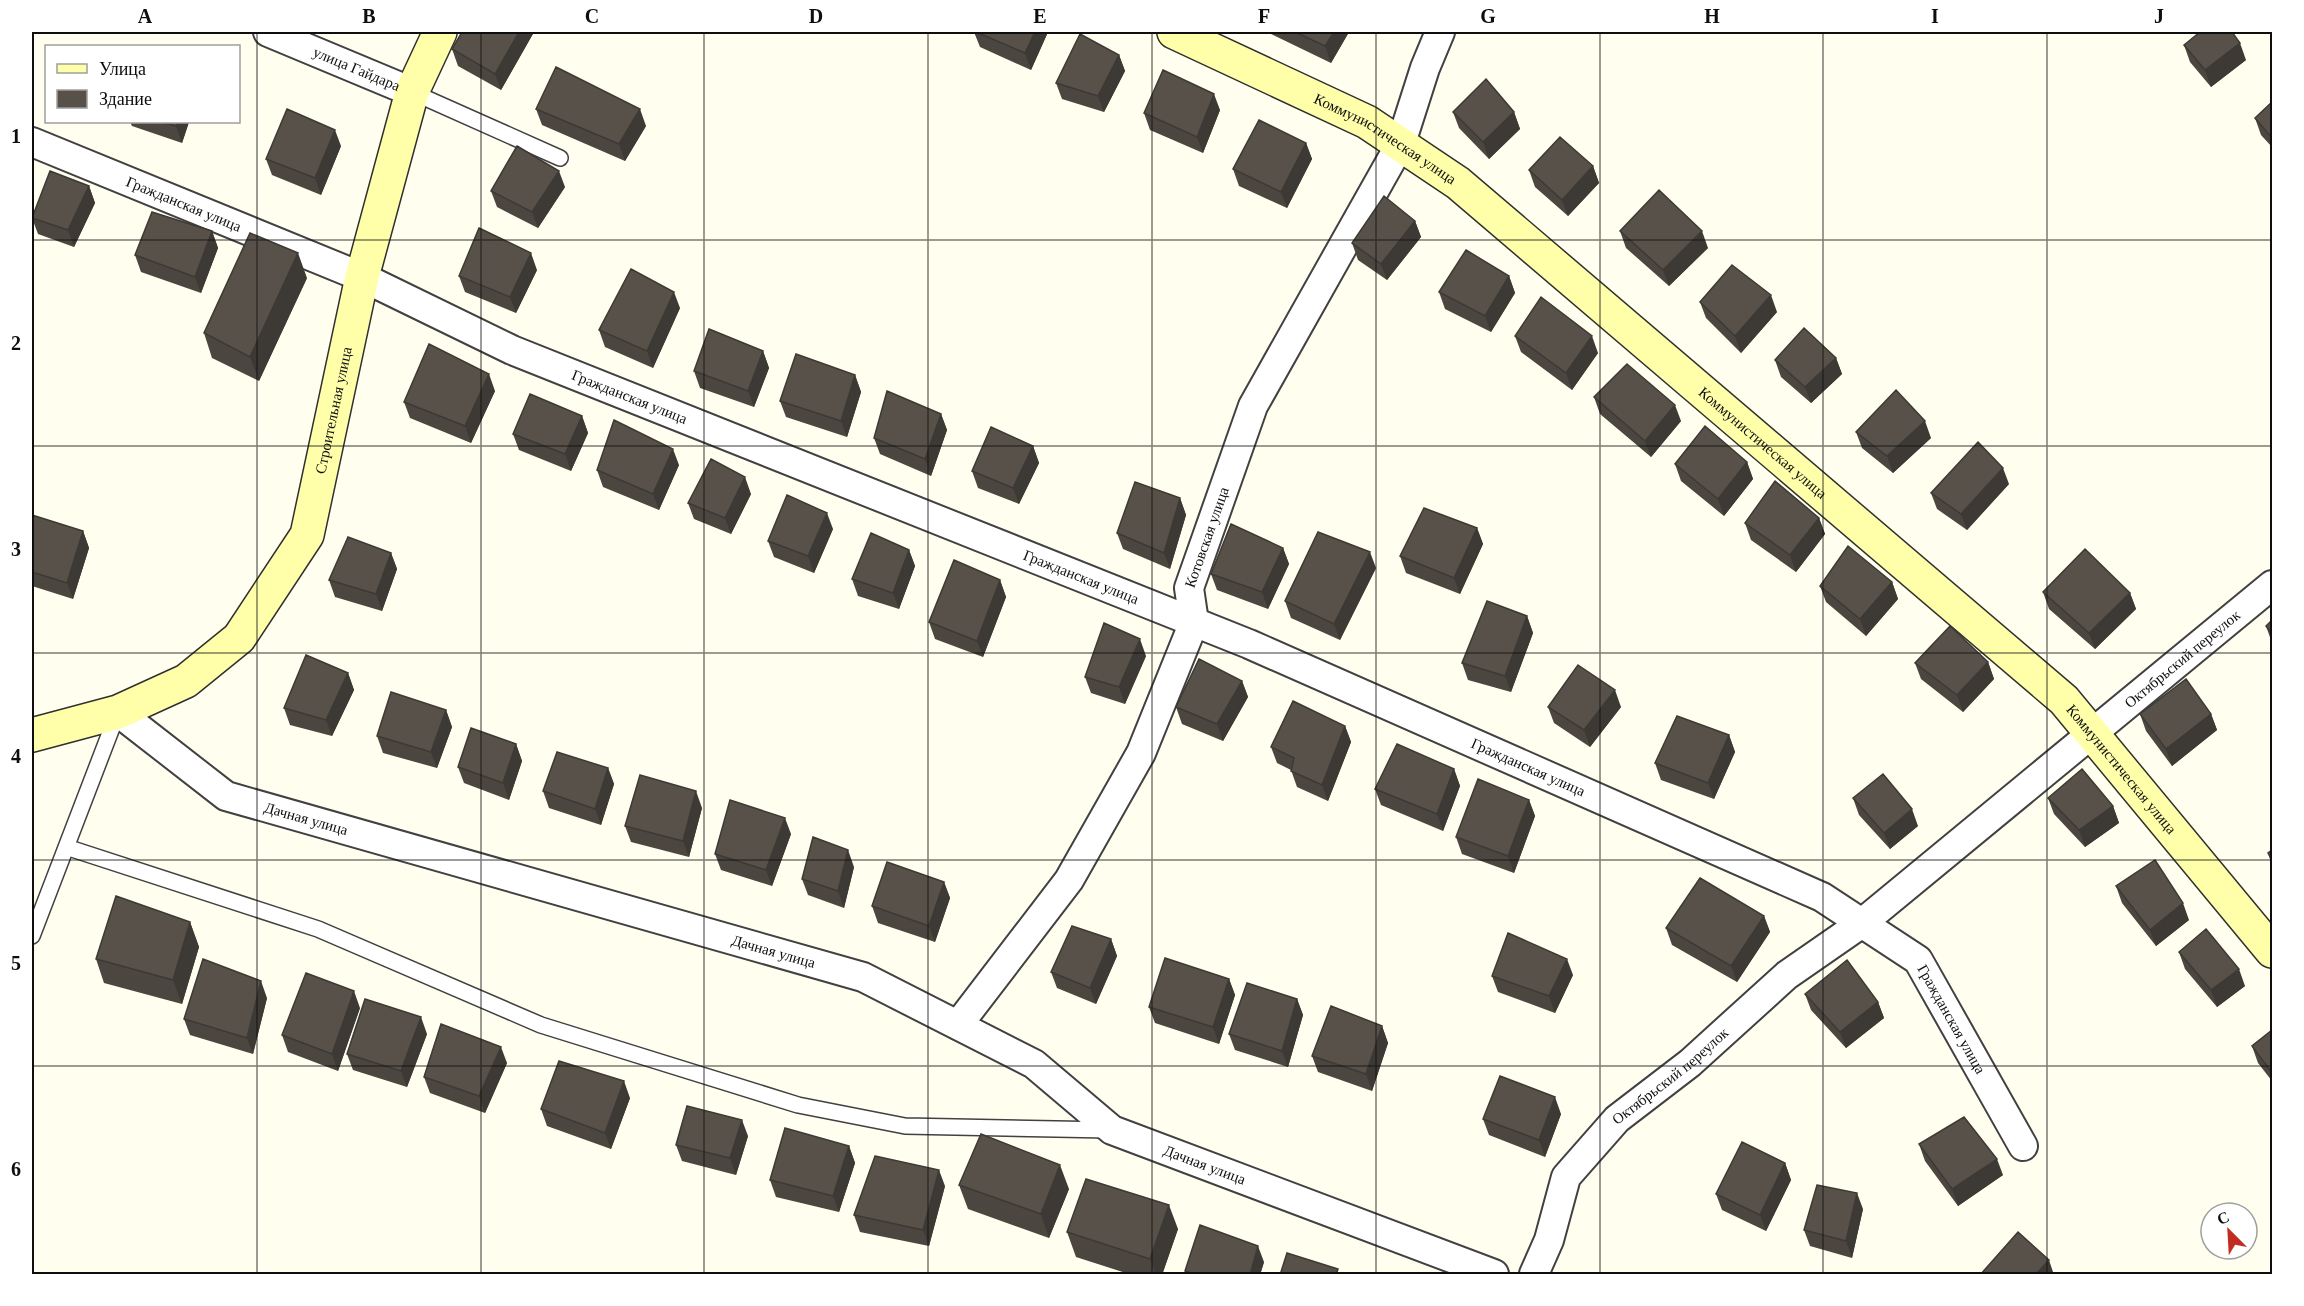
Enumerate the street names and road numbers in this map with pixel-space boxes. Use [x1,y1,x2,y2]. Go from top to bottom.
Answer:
street label: улица Гайдара [311,44,403,94]
street label: Коммунистическая улица [1312,90,1459,188]
street label: Гражданская улица [124,173,244,235]
street label: Строительная улица [312,345,355,475]
street label: Гражданская улица [570,367,690,427]
street label: Коммунистическая улица [1695,384,1830,502]
street label: Котовская улица [1182,485,1232,590]
street label: Гражданская улица [1021,547,1141,607]
street label: Октябрьский переулок [2121,606,2244,711]
street label: Коммунистическая улица [2063,701,2180,837]
street label: Гражданская улица [1469,735,1588,800]
street label: Дачная улица [262,799,350,838]
street label: Дачная улица [730,932,818,971]
street label: Гражданская улица [1914,962,1989,1077]
street label: Октябрьский переулок [1609,1024,1732,1128]
street label: Дачная улица [1161,1142,1248,1188]

